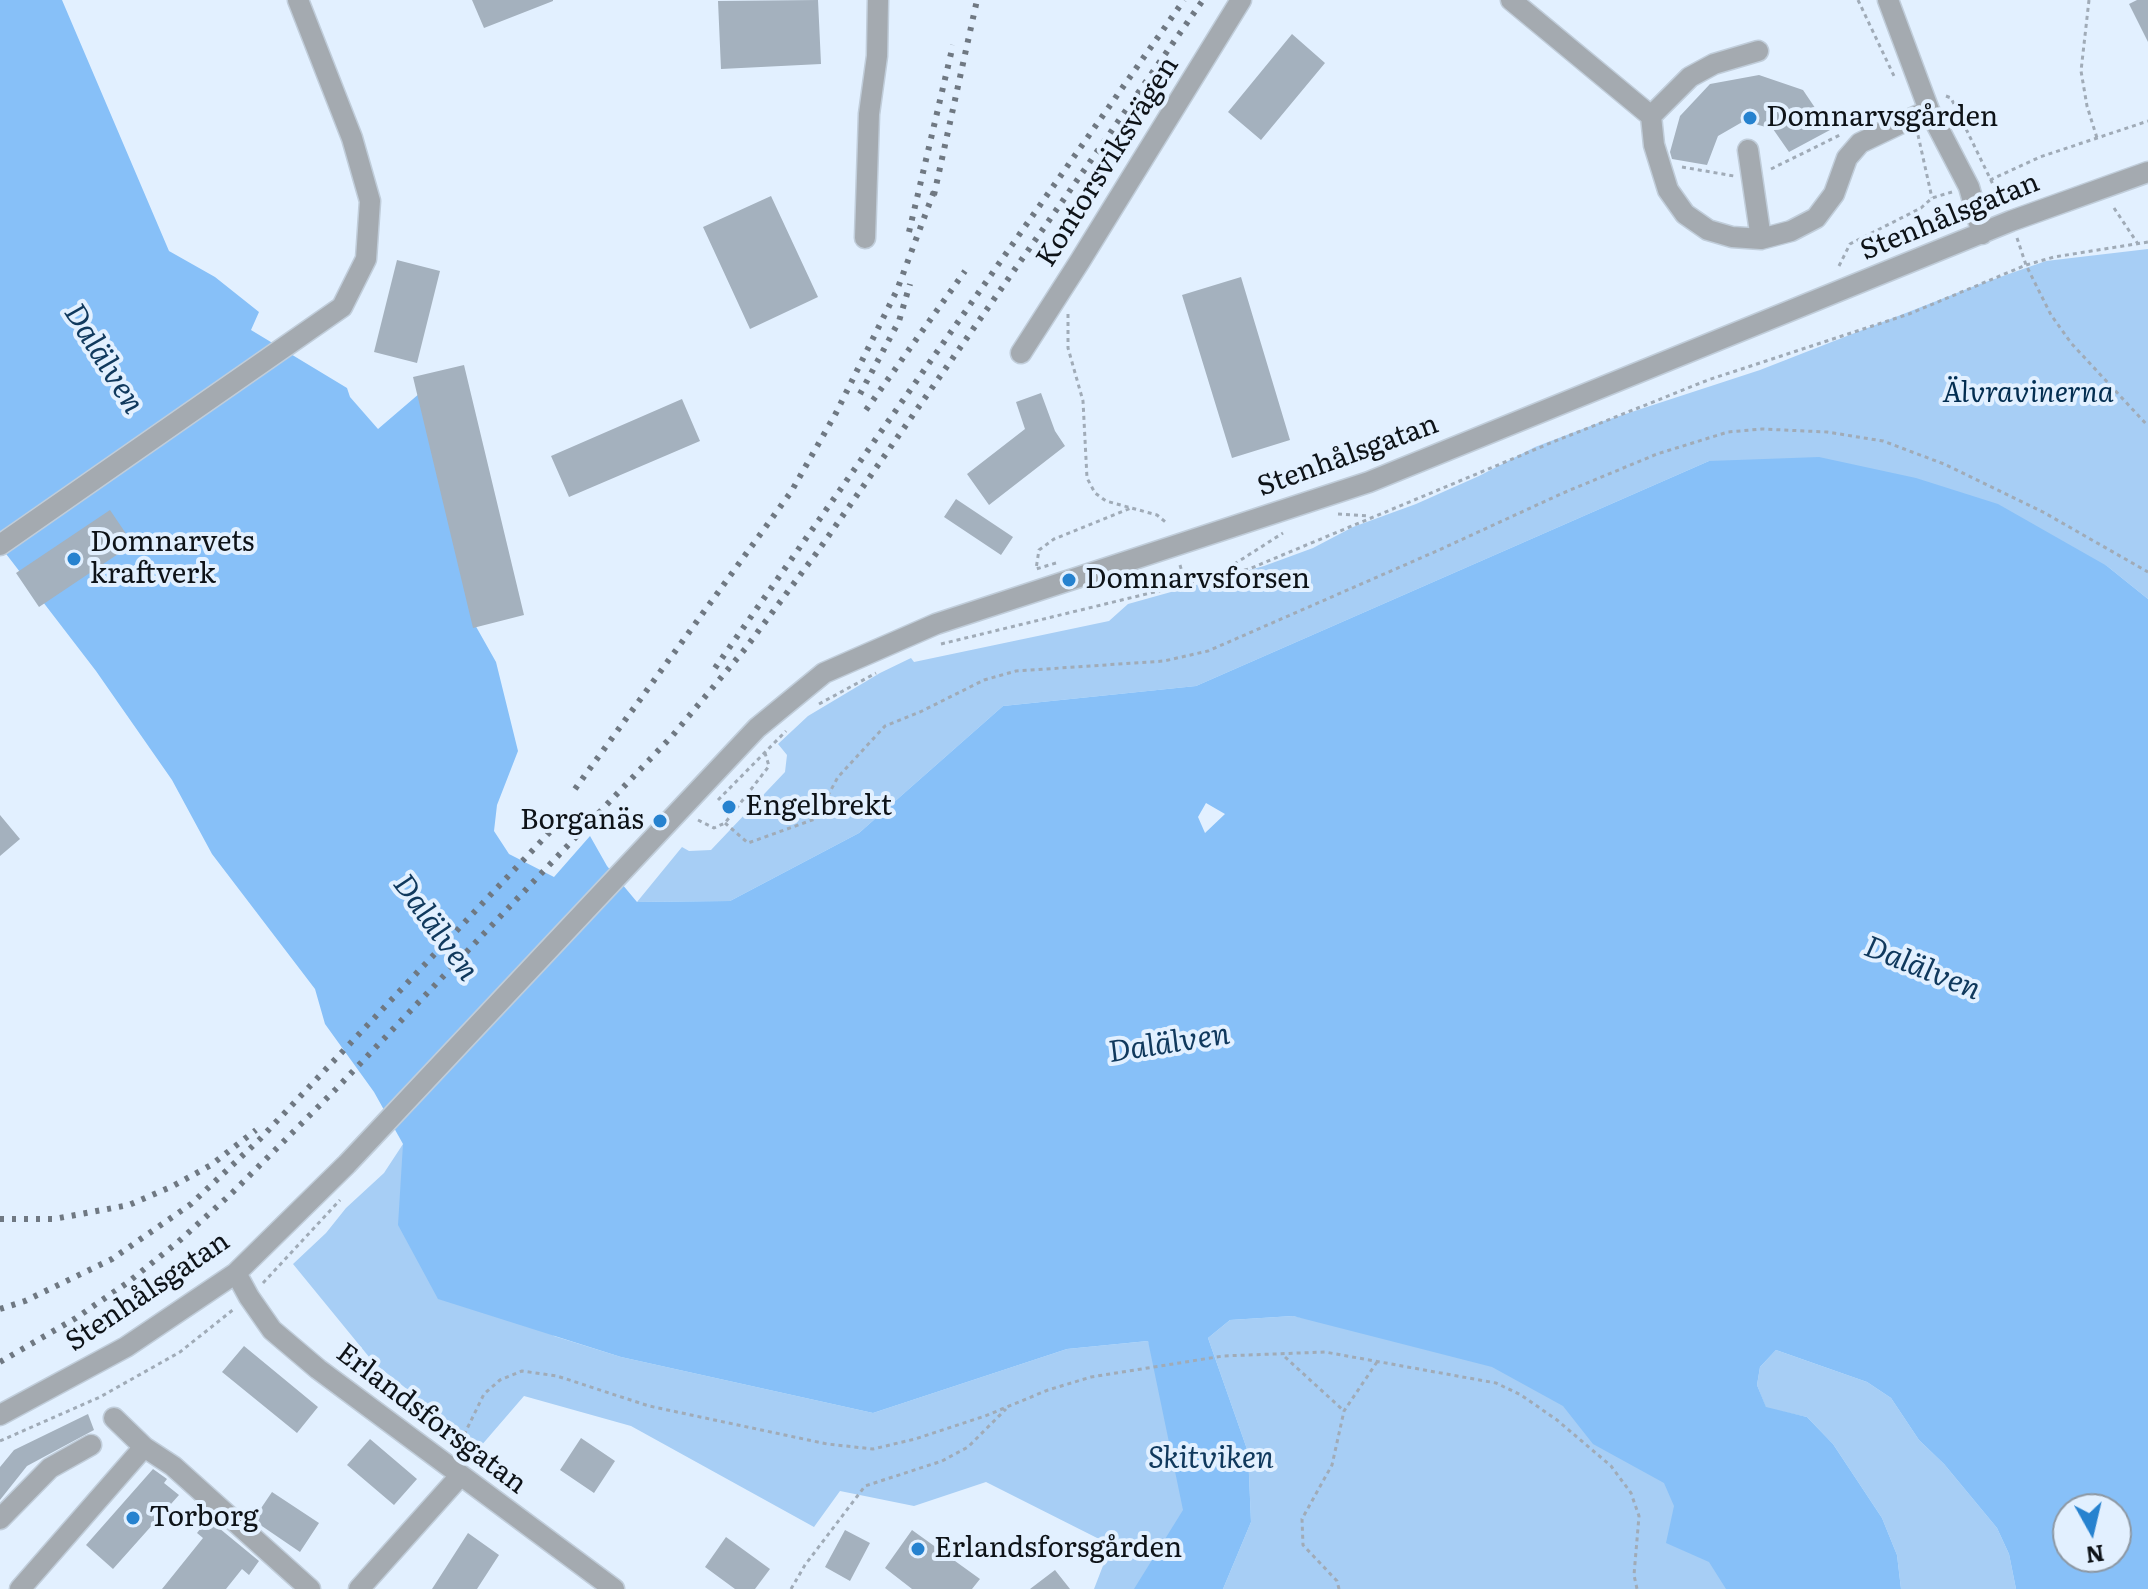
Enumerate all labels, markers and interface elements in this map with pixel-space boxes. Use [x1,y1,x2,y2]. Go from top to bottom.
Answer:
street label: Kontorsviksvägen [1030,51,1186,273]
place label: Domnarvsgården [1766,101,1998,135]
marker: Domnarvsgården [1741,109,1759,127]
street label: Stenhålsgatan [1856,166,2044,268]
water label: Dalälven [55,298,151,420]
park label: Älvravinerna [1942,377,2114,411]
street label: Stenhålsgatan [1253,408,1443,504]
place label: Domnarvets kraftverk [90,526,254,592]
marker: Domnarvets kraftverk [65,550,83,568]
place label: Domnarvsforsen [1085,563,1310,597]
marker: Domnarvsforsen [1060,571,1078,589]
place label: Engelbrekt [745,790,892,824]
marker: Engelbrekt [720,798,738,816]
place label: Borganäs [520,804,644,838]
marker: Borganäs [651,812,669,830]
water label: Dalälven [384,868,486,988]
water label: Dalälven [1859,929,1985,1009]
water label: Dalälven [1106,1017,1232,1071]
street label: Stenhålsgatan [60,1225,236,1359]
street label: Erlandsforsgatan [329,1337,533,1501]
water label: Skitviken [1148,1441,1274,1477]
north arrow [2052,1493,2132,1573]
place label: Torborg [149,1501,259,1535]
marker: Torborg [124,1509,142,1527]
place label: Erlandsforsgården [934,1532,1182,1566]
text: N [2084,1538,2107,1573]
marker: Erlandsforsgården [909,1540,927,1558]

